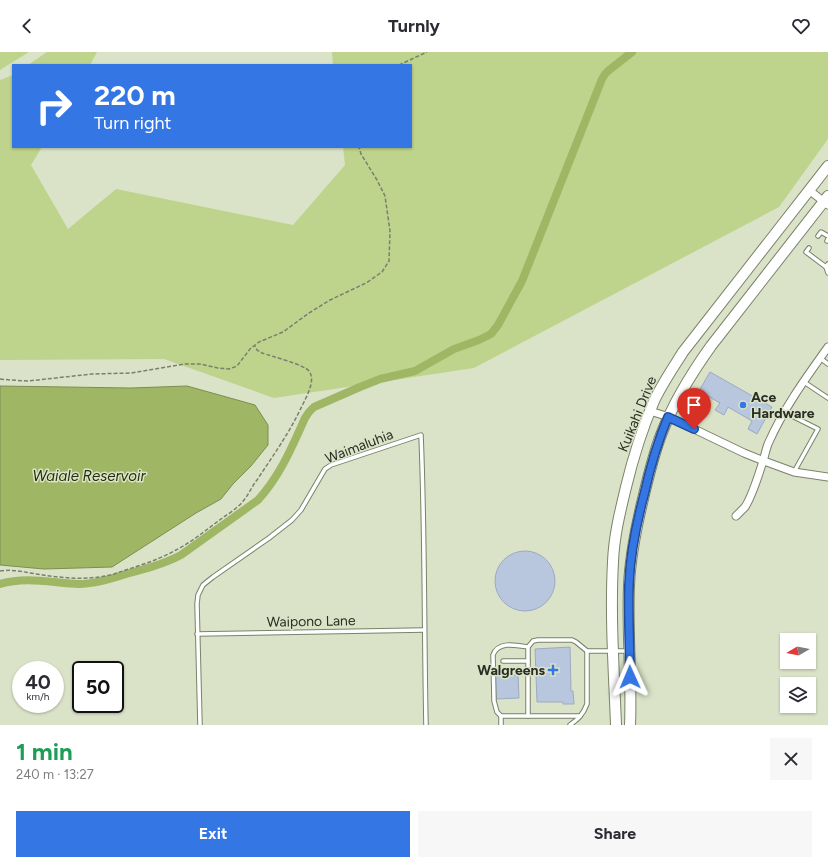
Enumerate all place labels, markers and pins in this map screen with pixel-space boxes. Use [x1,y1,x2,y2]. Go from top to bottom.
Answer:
pin [677,388,711,429]
place label: Ace Hardware [751,389,815,422]
marker: Ace Hardware [738,400,748,410]
place label: Walgreens [477,662,545,679]
marker: Walgreens [548,665,558,675]

